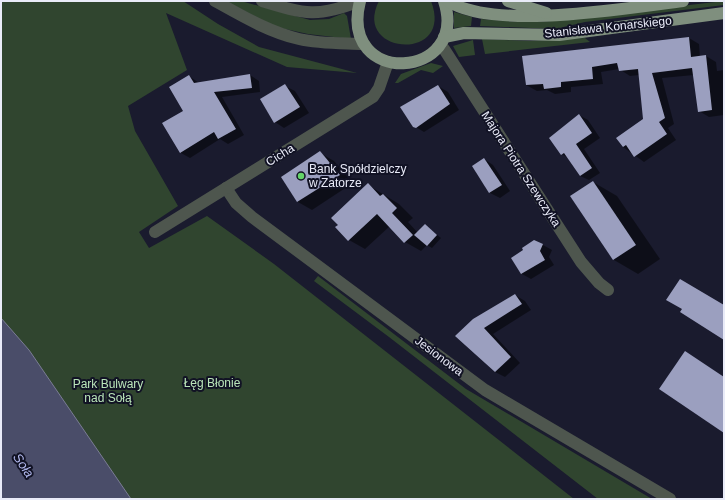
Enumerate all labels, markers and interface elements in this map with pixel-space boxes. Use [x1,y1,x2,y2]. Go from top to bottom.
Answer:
street label: Stanisława Konarskiego [544,13,673,41]
street label: Majora Piotra Szewczyka [478,109,564,230]
street label: Cicha [263,141,297,169]
place label: Bank Spółdzielczy w Zatorze [308,162,406,190]
marker: Bank Spółdzielczy w Zatorze [296,171,306,181]
street label: Jesionowa [412,333,466,379]
park label: Łęg Błonie [184,376,241,390]
park label: Park Bulwary nad Sołą [73,377,143,405]
water label: Soła [10,450,37,480]

